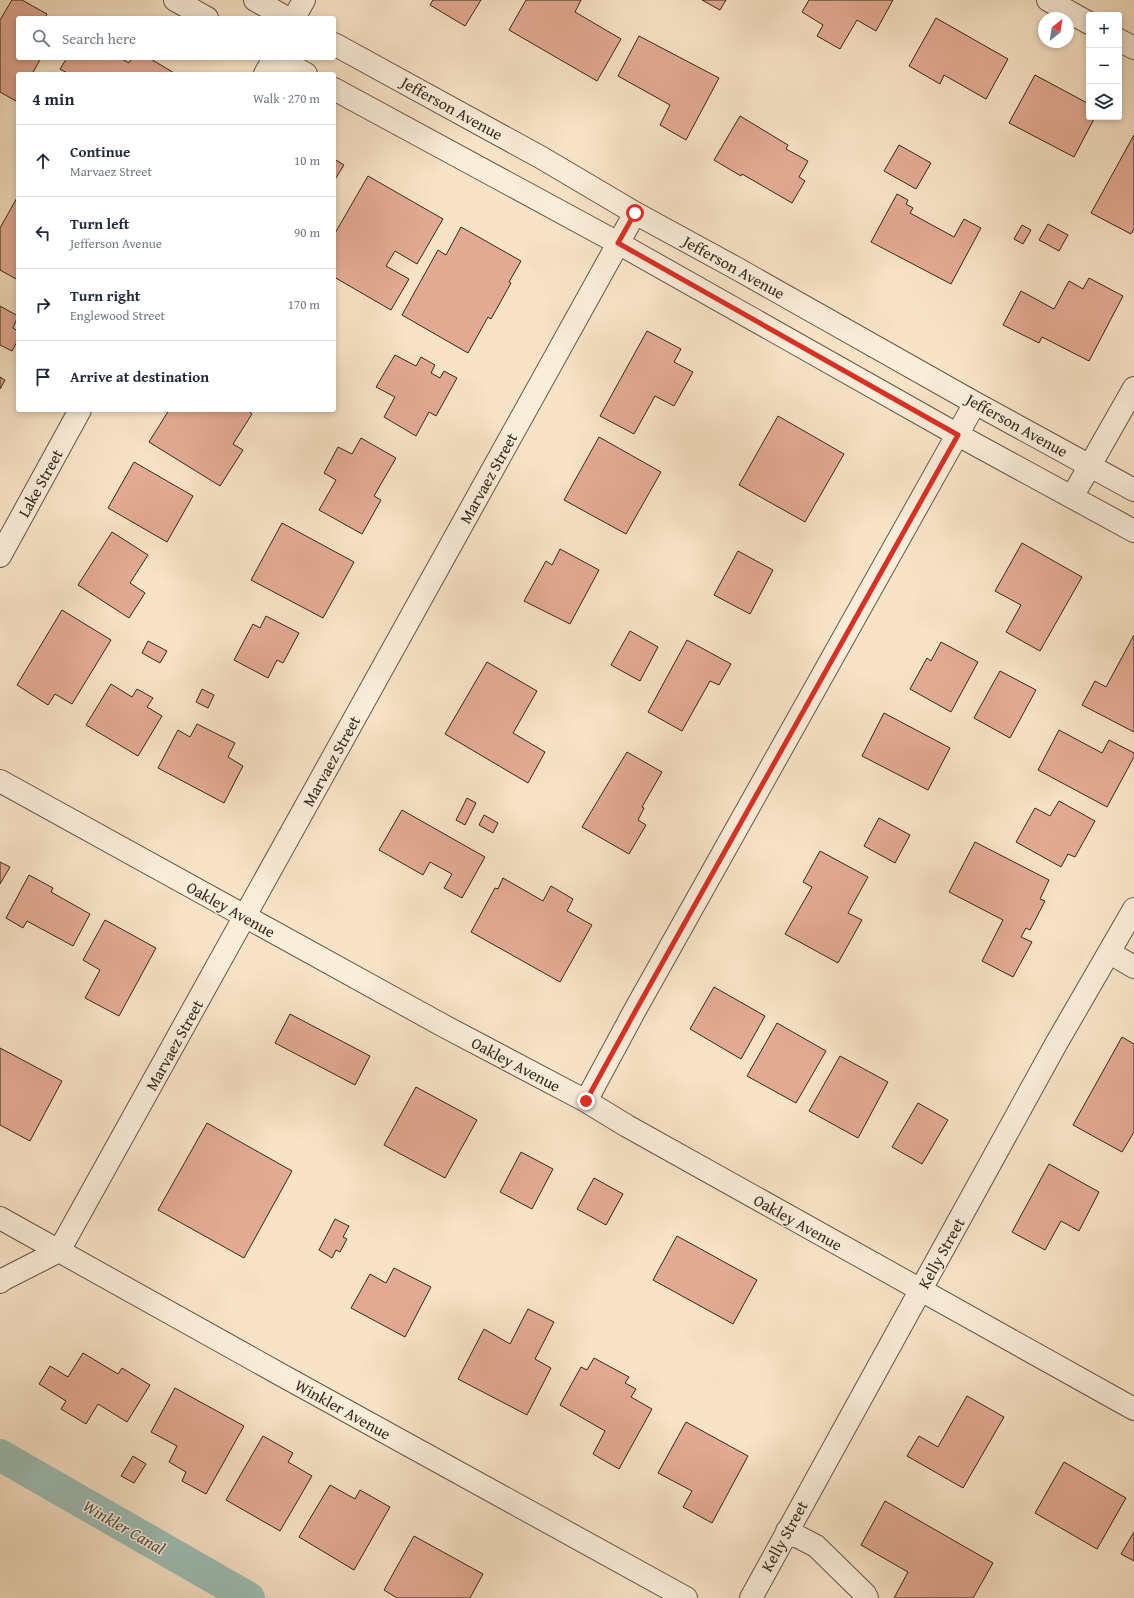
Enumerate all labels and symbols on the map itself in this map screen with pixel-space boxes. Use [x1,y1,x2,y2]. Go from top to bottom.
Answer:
north arrow [1038,12,1074,48]
street label: Jefferson Avenue [395,69,507,146]
route start [626,204,644,222]
street label: Jefferson Avenue [677,228,789,305]
street label: Jefferson Avenue [960,386,1072,463]
street label: Marvaez Street [453,428,523,528]
street label: Lake Street [11,444,69,521]
street label: Marvaez Street [296,711,366,811]
street label: Oakley Avenue [182,875,280,943]
street label: Marvaez Street [139,995,209,1095]
street label: Oakley Avenue [467,1030,565,1098]
route end [577,1092,595,1110]
street label: Oakley Avenue [749,1188,847,1256]
street label: Kelly Street [912,1213,971,1293]
street label: Winkler Avenue [291,1373,395,1445]
water label: Winkler Canal [78,1493,170,1560]
street label: Kelly Street [755,1496,814,1576]

